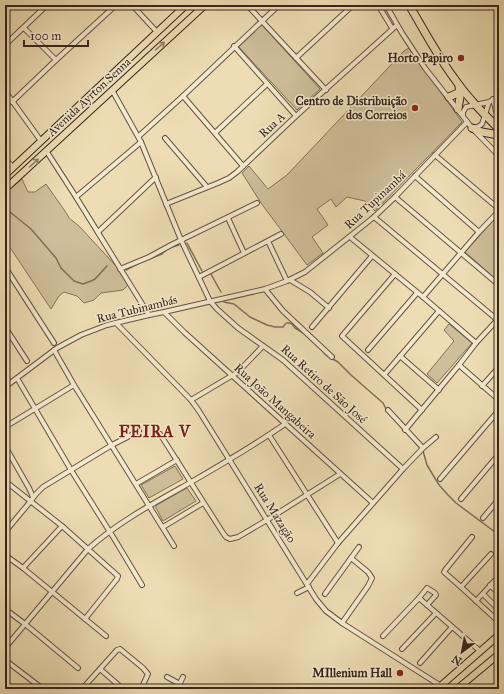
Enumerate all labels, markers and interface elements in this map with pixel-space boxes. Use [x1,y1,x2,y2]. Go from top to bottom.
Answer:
scale bar [24,22,88,48]
text: 100 m [30,29,61,43]
one-way arrow [155,41,165,51]
place label: Horto Papiro [388,51,453,66]
marker: Horto Papiro [456,53,466,63]
street label: Avenida Ayrton Senna [44,54,134,140]
place label: Centro de Distribuição dos Correios [296,94,408,122]
marker: Centro de Distribuição dos Correios [410,103,420,113]
street label: Rua A [256,109,288,141]
one-way arrow [29,158,39,168]
street label: Rua Tupinambá [341,167,409,232]
street label: Rua Tubinambás [95,292,179,326]
street label: Rua Retiro de São José [277,342,370,427]
street label: Rua João Mangabeira [231,361,319,443]
district label: FEIRA V [119,422,191,441]
street label: Rua Mazagão [250,481,299,546]
north arrow [442,632,482,672]
text: N [449,652,464,668]
place label: MIllenium Hall [312,666,393,680]
marker: MIllenium Hall [395,668,405,678]

